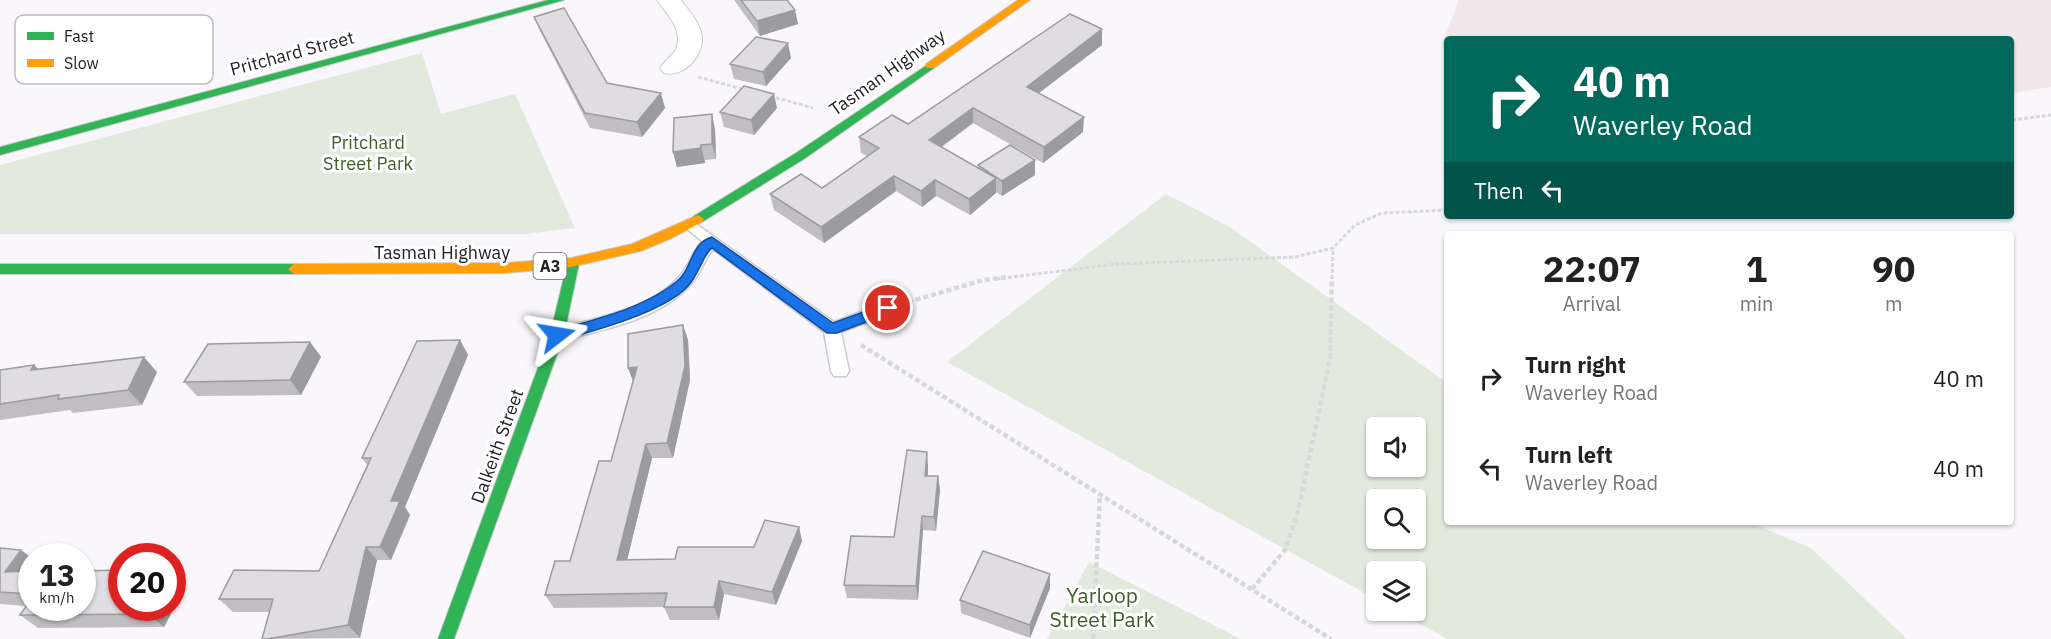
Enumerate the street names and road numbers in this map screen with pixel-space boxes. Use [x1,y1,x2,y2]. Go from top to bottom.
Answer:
street label: Tasman Highway [825,23,949,120]
street label: Pritchard Street [227,25,357,81]
street label: Tasman Highway [374,241,510,264]
road number: A3 [534,253,566,279]
street label: Dalkeith Street [466,386,528,506]

